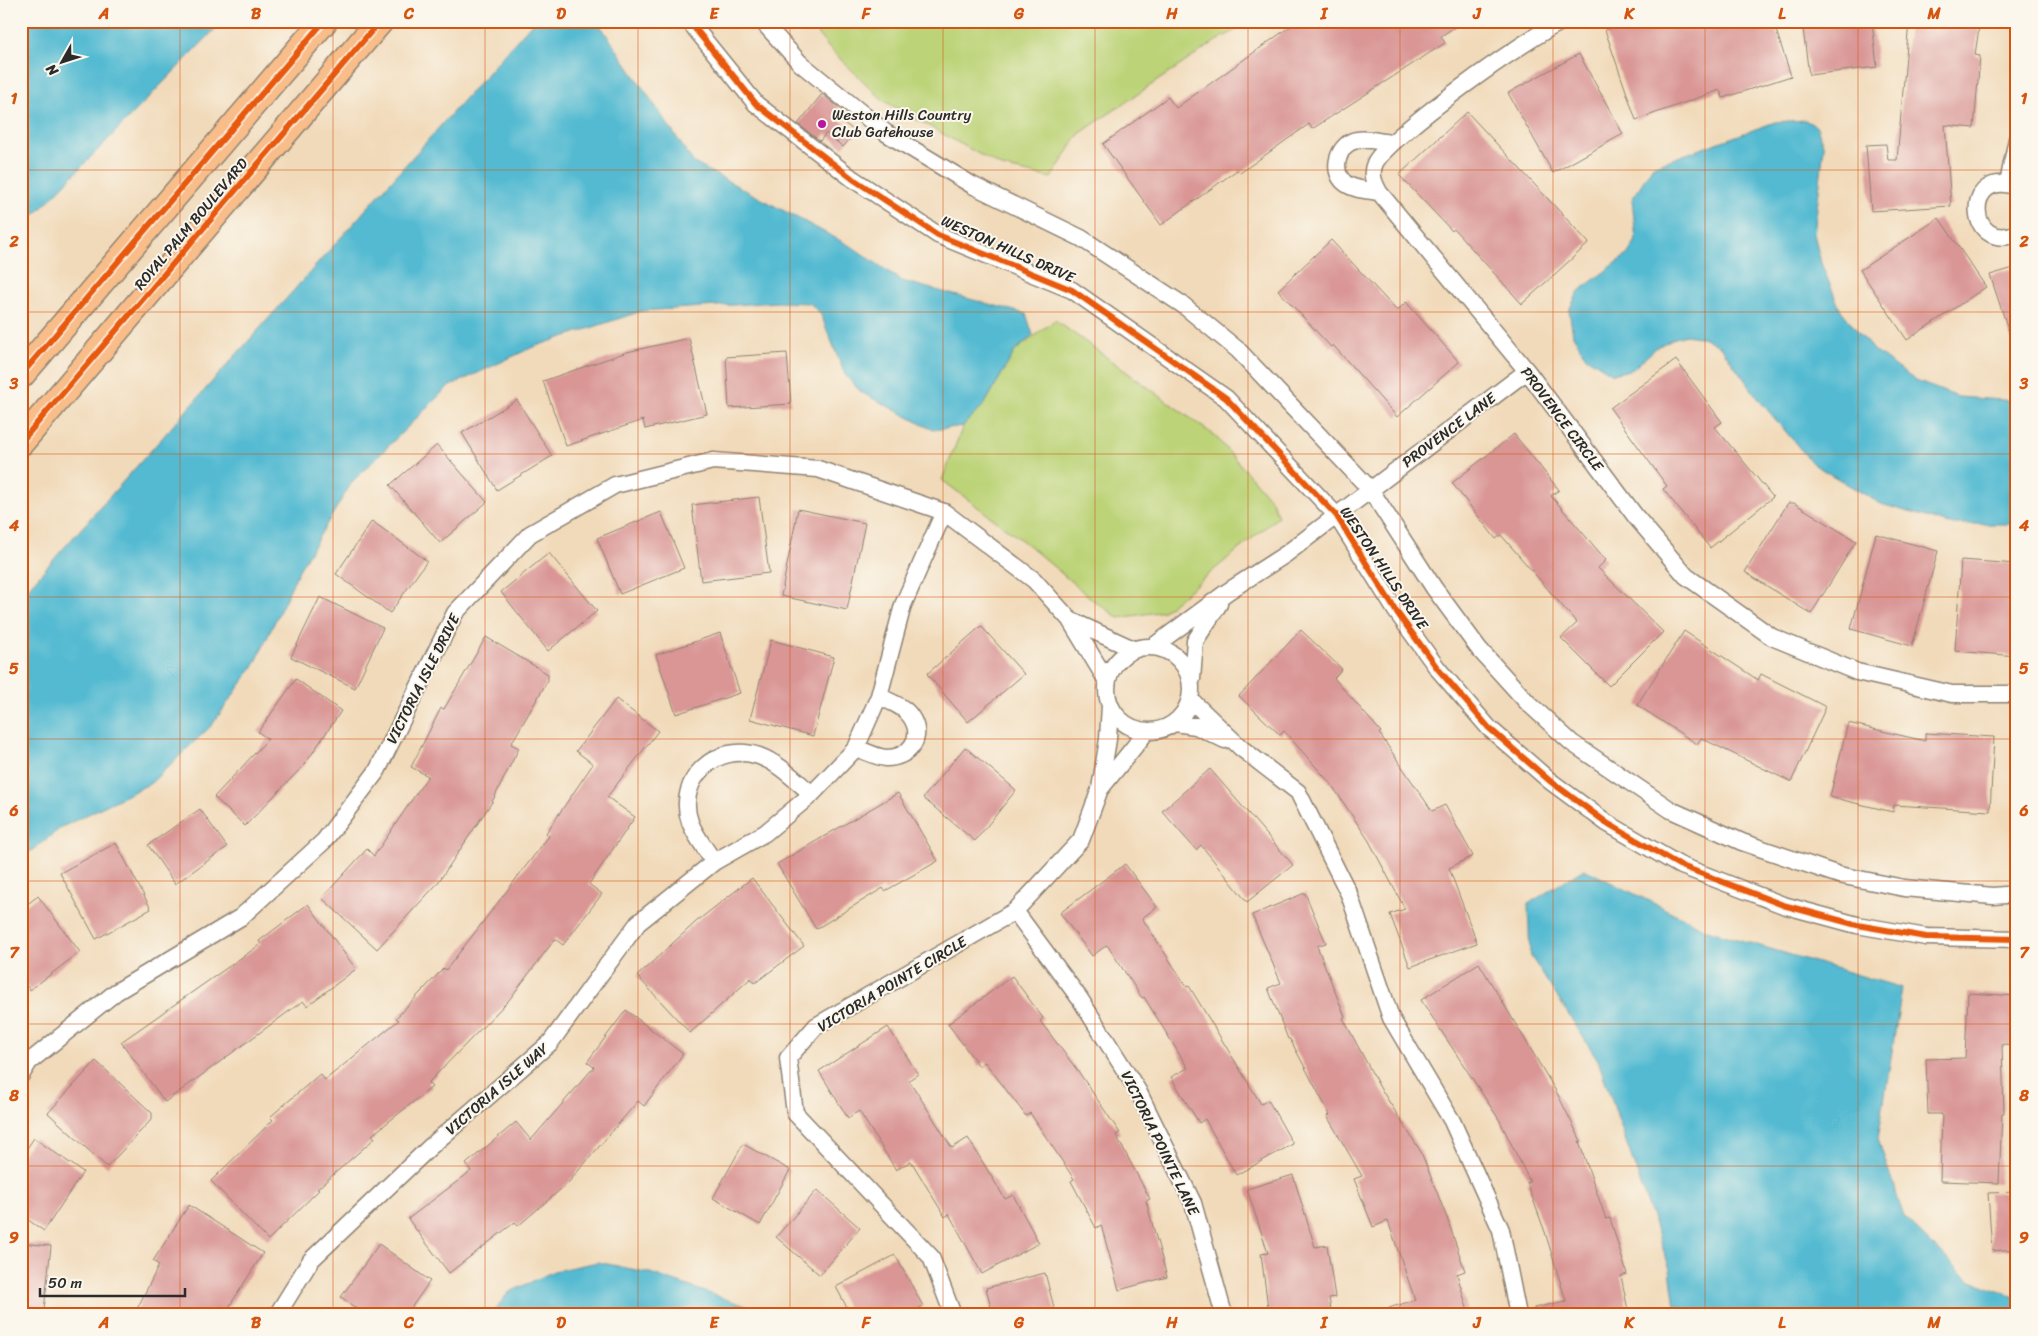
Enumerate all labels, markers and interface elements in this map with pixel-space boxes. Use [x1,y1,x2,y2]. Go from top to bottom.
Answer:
text: A [98,0,109,28]
text: B [251,0,262,28]
text: C [403,0,415,28]
text: D [556,0,566,28]
text: E [710,0,720,28]
text: F [861,0,872,28]
text: G [1013,0,1025,28]
text: H [1165,0,1178,28]
text: I [1320,0,1329,28]
text: J [1472,0,1482,28]
text: K [1623,0,1635,28]
text: L [1778,0,1786,28]
text: M [1926,0,1941,28]
north arrow [38,38,88,88]
text: N [39,58,66,82]
text: 1 [11,84,18,113]
text: 1 [2021,84,2028,113]
place label: Weston Hills Country Club Gatehouse [832,102,972,145]
marker: Weston Hills Country Club Gatehouse [816,118,828,130]
street label: ROYAL PALM BOULEVARD [127,152,255,296]
street label: WESTON HILLS DRIVE [937,208,1081,291]
text: 2 [8,227,19,256]
text: 2 [2018,227,2029,256]
street label: PROVENCE CIRCLE [1514,361,1611,478]
text: 3 [9,369,19,398]
text: 3 [2019,369,2029,398]
street label: PROVENCE LANE [1396,385,1503,474]
street label: WESTON HILLS DRIVE [1333,501,1436,637]
text: 4 [8,511,19,540]
text: 4 [2018,511,2029,540]
street label: VICTORIA ISLE DRIVE [379,608,468,749]
text: 5 [9,654,19,683]
text: 5 [2019,654,2029,683]
text: 6 [8,796,19,825]
text: 6 [2018,796,2029,825]
street label: VICTORIA POINTE CIRCLE [812,928,973,1039]
text: 7 [9,938,20,967]
text: 7 [2019,938,2030,967]
street label: VICTORIA ISLE WAY [439,1036,555,1142]
street label: VICTORIA POINTE LANE [1114,1066,1207,1221]
text: 8 [8,1081,19,1110]
text: 8 [2018,1081,2029,1110]
text: 9 [9,1223,19,1252]
text: 9 [2019,1223,2029,1252]
scale bar [40,1266,185,1298]
text: 50 m [48,1270,83,1296]
text: A [98,1308,109,1336]
text: B [251,1308,262,1336]
text: C [403,1308,415,1336]
text: D [556,1308,566,1336]
text: E [710,1308,720,1336]
text: F [861,1308,872,1336]
text: G [1013,1308,1025,1336]
text: H [1165,1308,1178,1336]
text: I [1320,1308,1329,1336]
text: J [1472,1308,1482,1336]
text: K [1623,1308,1635,1336]
text: L [1778,1308,1786,1336]
text: M [1926,1308,1941,1336]

